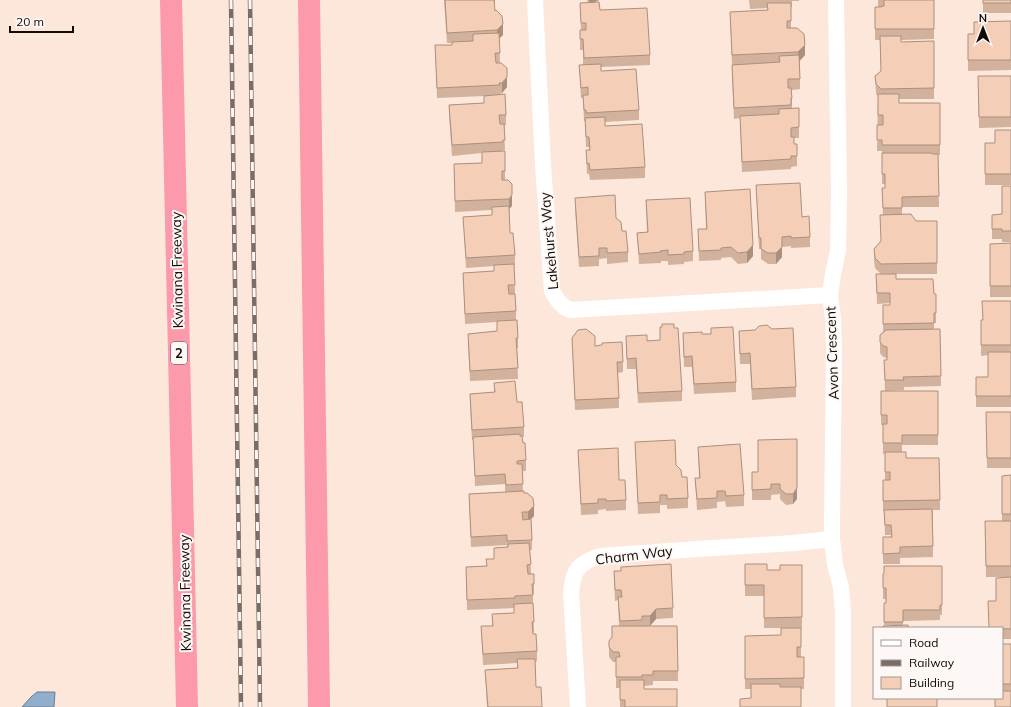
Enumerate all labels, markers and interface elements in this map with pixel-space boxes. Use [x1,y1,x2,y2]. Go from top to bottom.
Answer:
scale bar [10,8,73,34]
north arrow [963,8,1003,48]
text: N [979,11,987,25]
text: 20 m [16,14,44,29]
street label: Lakehurst Way [536,191,562,291]
street label: Kwinana Freeway [167,211,187,328]
street label: Avon Crescent [821,306,843,400]
road number: 2 [171,342,187,364]
street label: Kwinana Freeway [175,534,195,651]
street label: Charm Way [594,541,674,569]
legend [873,627,1003,699]
text: Road [909,635,938,650]
text: Railway [909,655,955,670]
text: Building [909,675,954,690]

